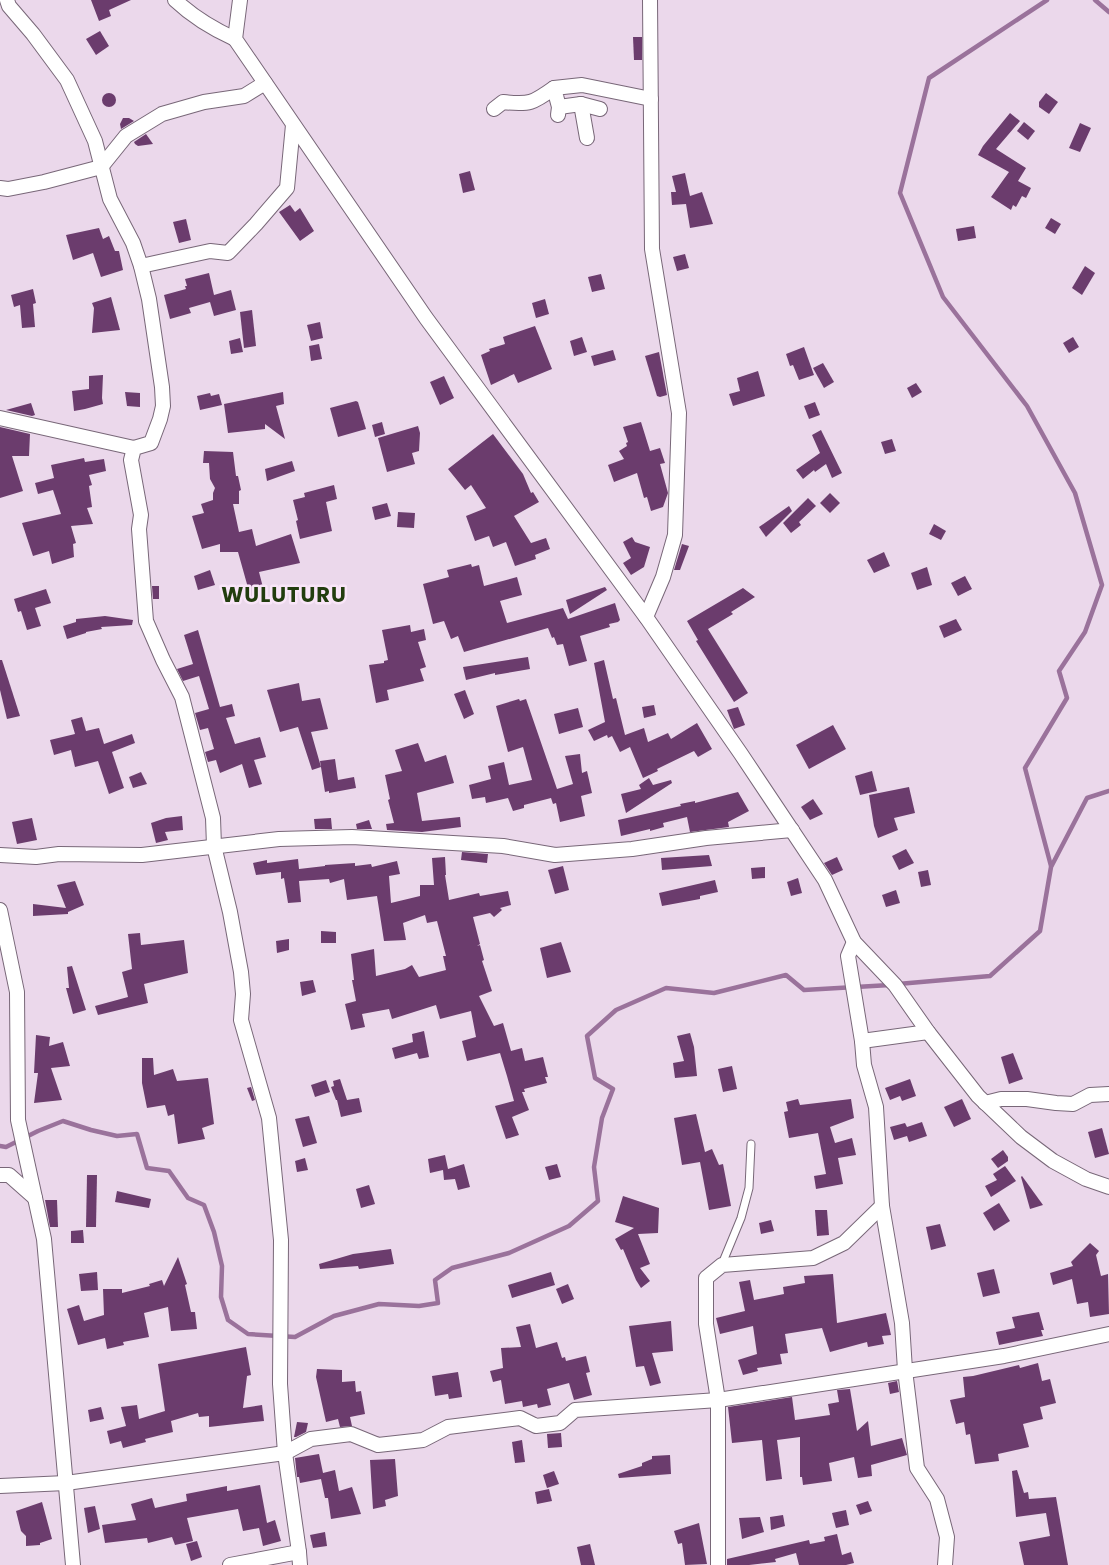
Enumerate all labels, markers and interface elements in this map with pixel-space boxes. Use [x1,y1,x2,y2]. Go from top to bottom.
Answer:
district label: WULUTURU [221,580,347,609]

